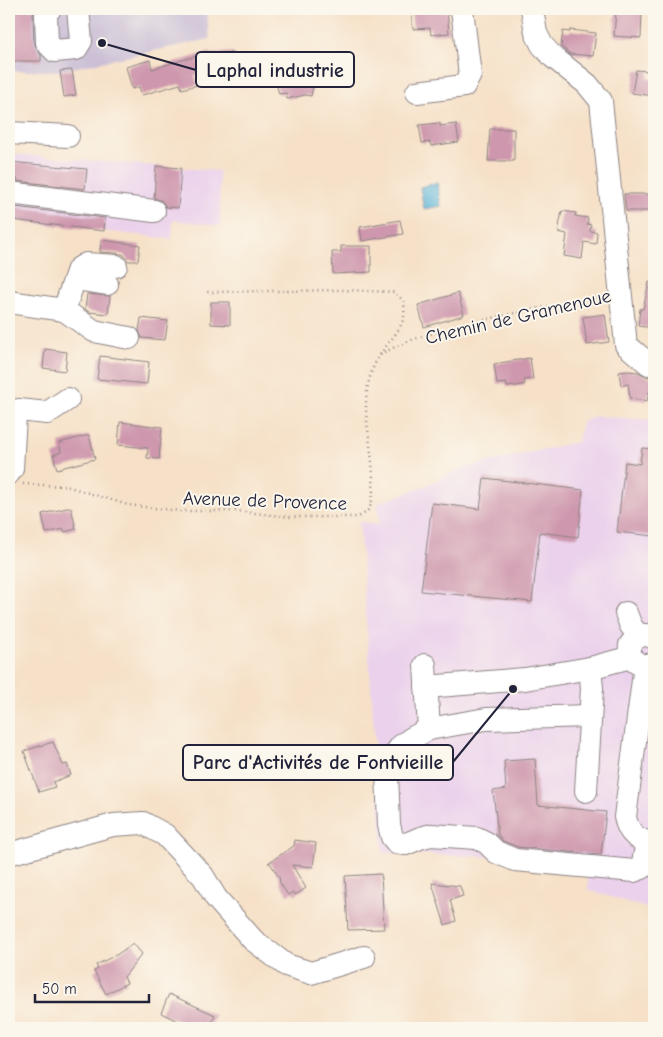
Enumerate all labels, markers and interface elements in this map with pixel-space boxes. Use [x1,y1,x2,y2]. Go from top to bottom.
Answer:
callout: Laphal industrie [196,52,354,87]
text: Laphal industrie [206,59,344,82]
street label: Chemin de Gramenoue [423,285,613,349]
street label: Avenue de Provence [183,487,347,515]
callout: Parc d'Activités de Fontvieille [183,745,453,780]
text: Parc d'Activités de Fontvieille [193,751,443,774]
scale bar [35,972,149,1004]
text: 50 m [42,980,77,998]

